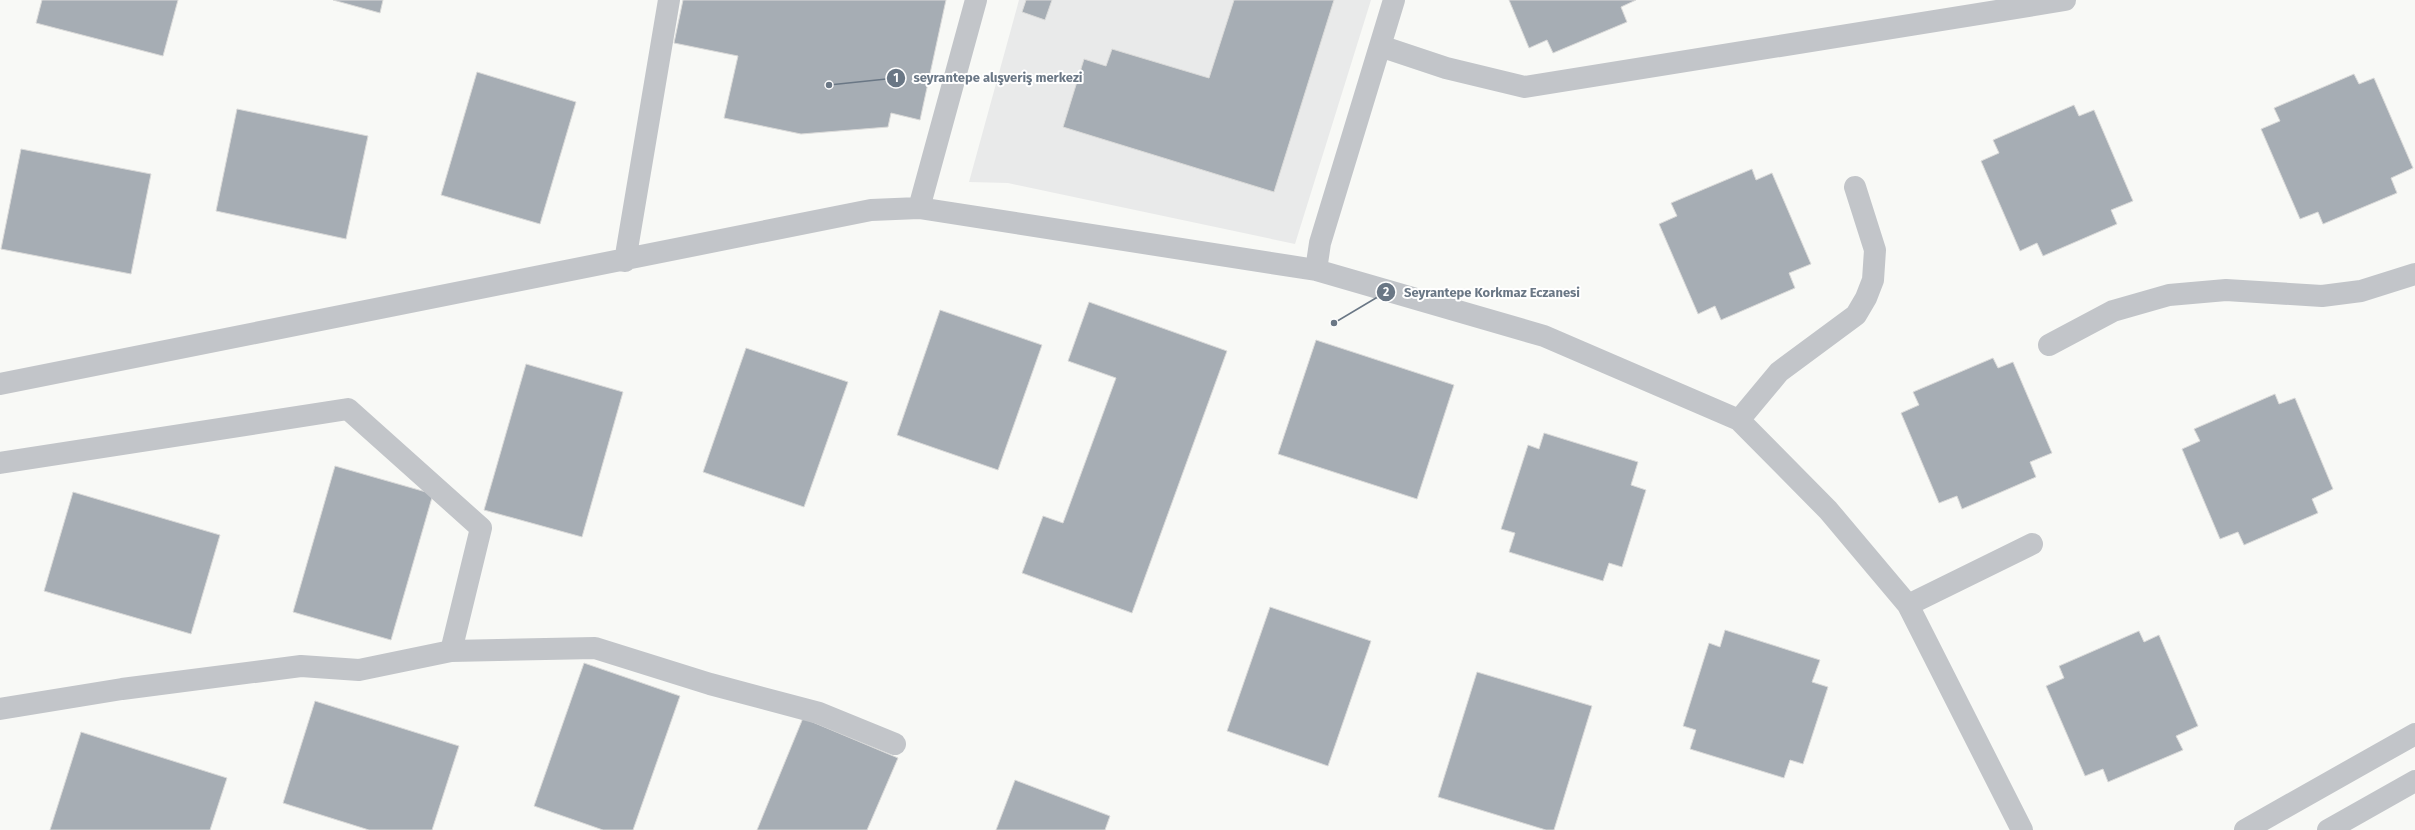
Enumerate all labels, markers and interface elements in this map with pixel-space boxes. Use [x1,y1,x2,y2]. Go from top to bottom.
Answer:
callout: seyrantepe alışveriş merkezi [886,65,1091,90]
text: seyrantepe alışveriş merkezi [913,70,1083,86]
text: 1 [893,71,899,85]
callout: Seyrantepe Korkmaz Eczanesi [1376,280,1589,305]
text: 2 [1383,285,1389,299]
text: Seyrantepe Korkmaz Eczanesi [1404,285,1580,300]

